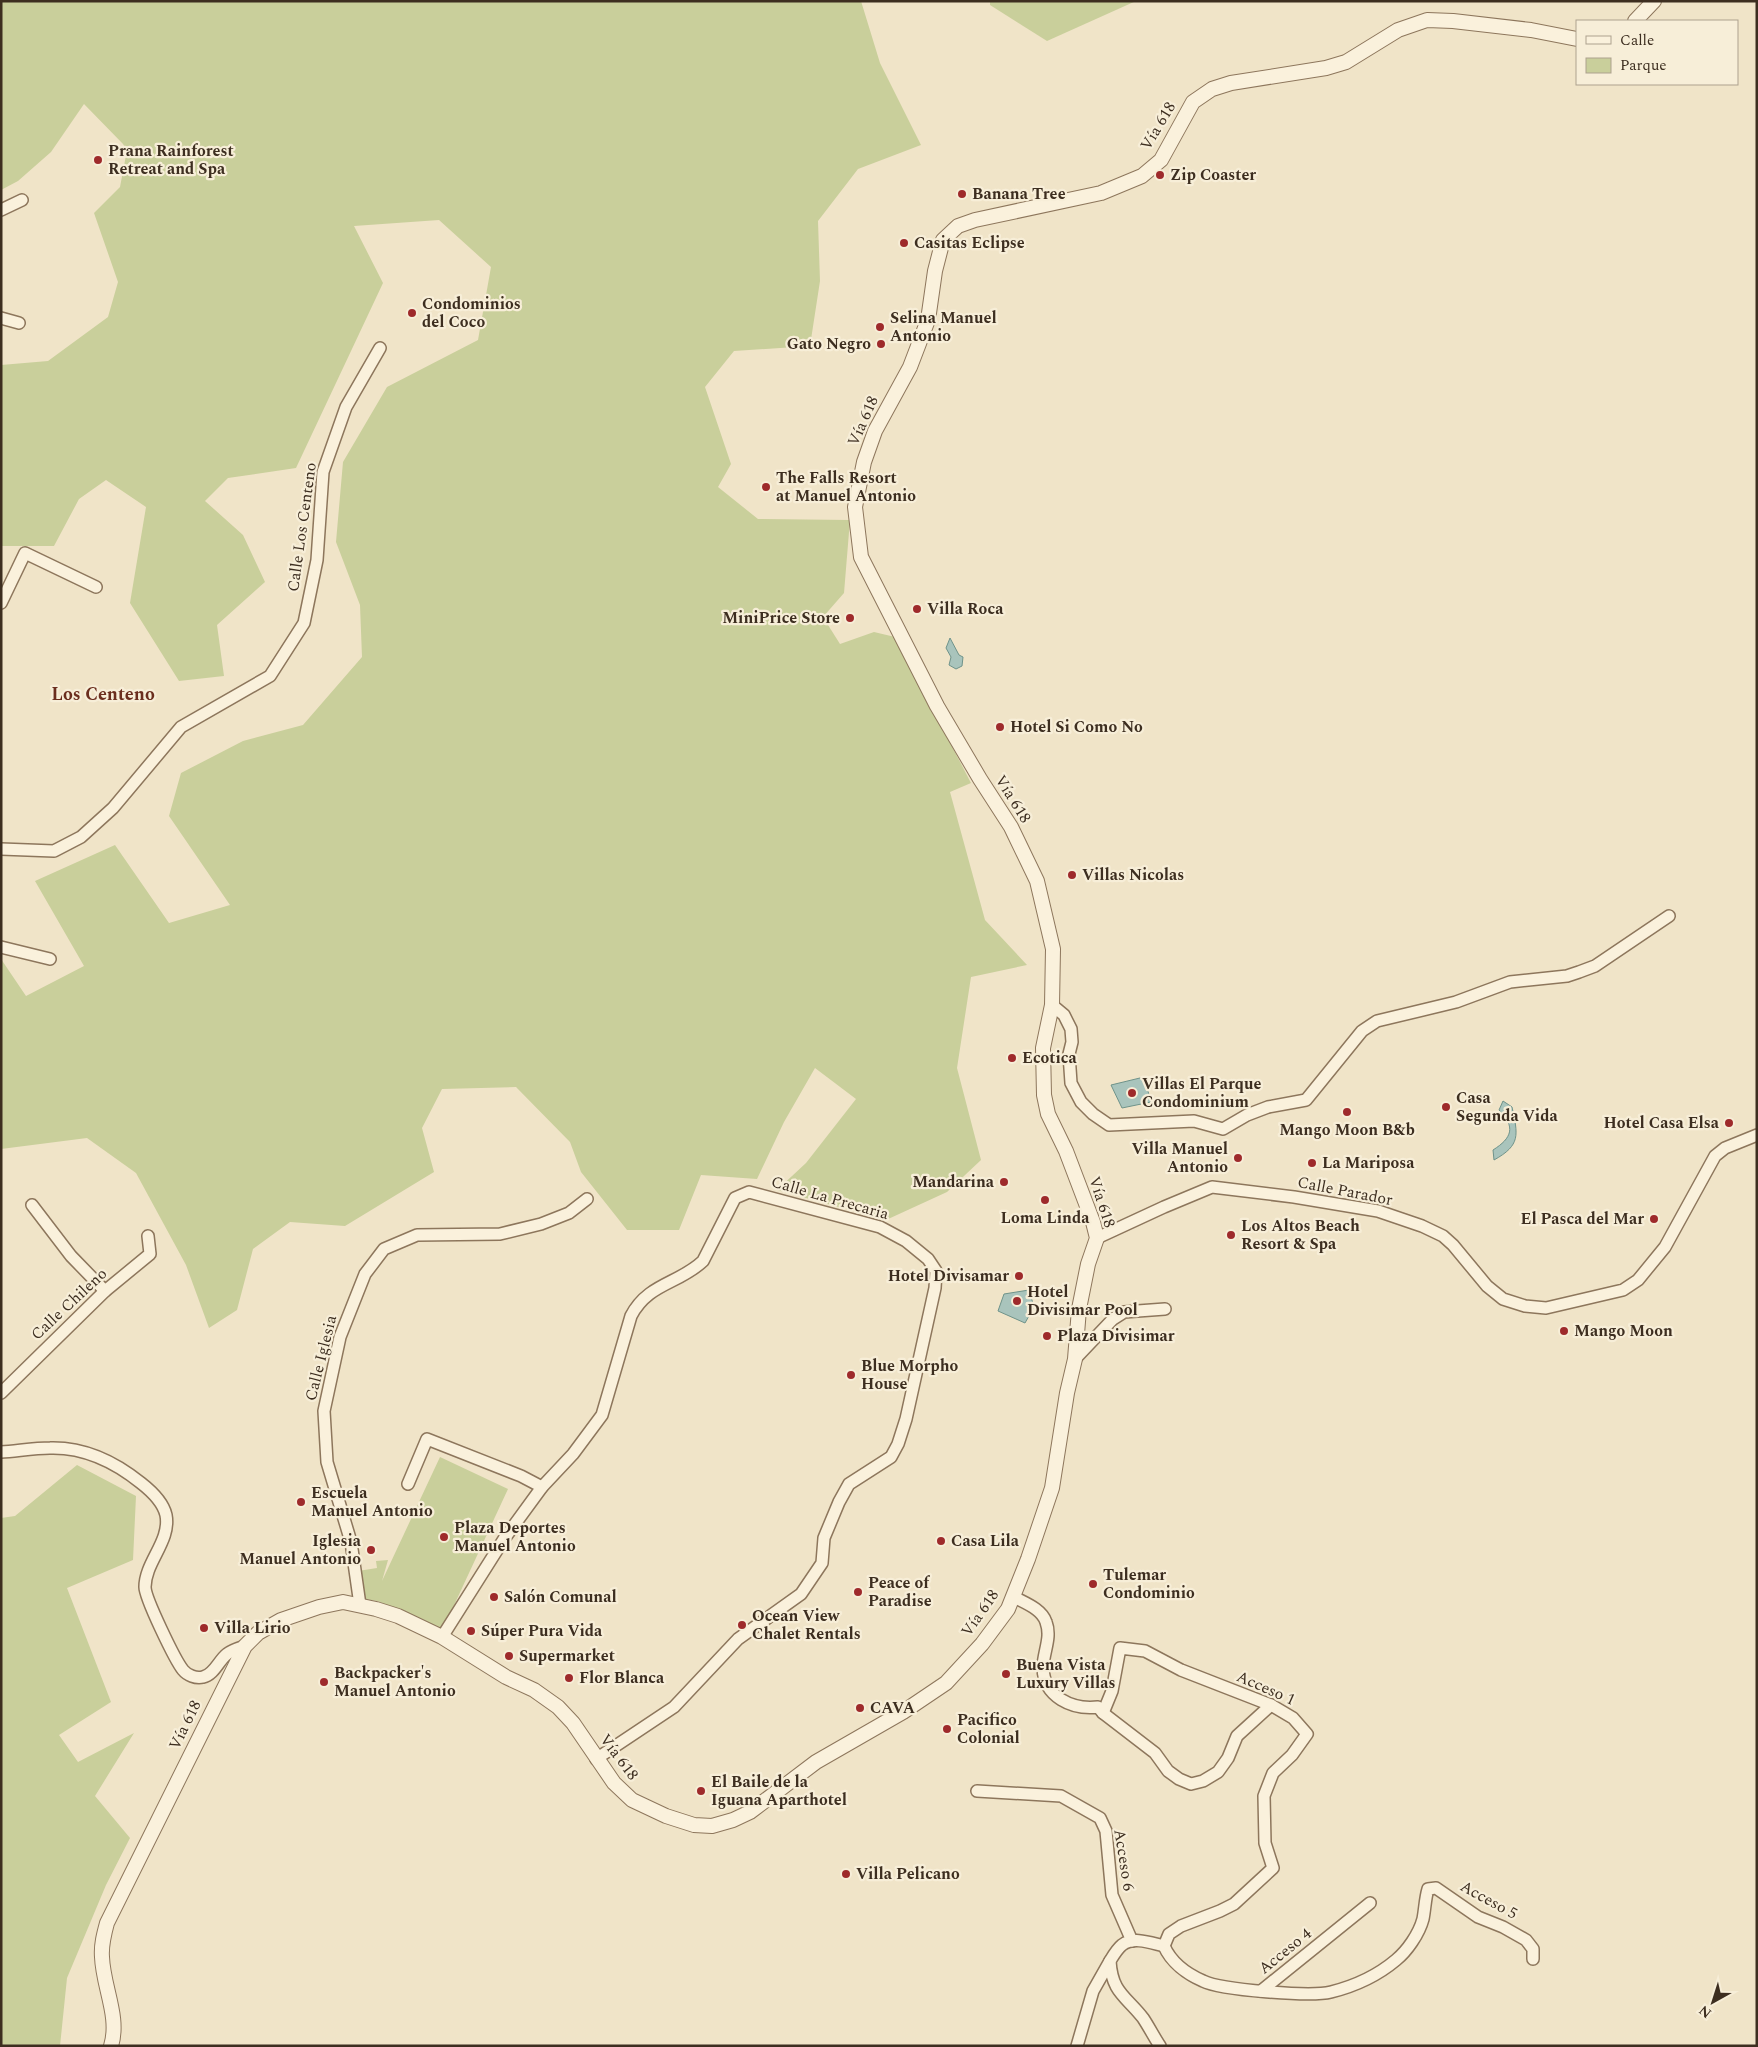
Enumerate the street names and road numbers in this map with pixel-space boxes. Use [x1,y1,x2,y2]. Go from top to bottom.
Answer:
street label: Vía 618 [1134,97,1182,155]
street label: Vía 618 [841,392,885,450]
street label: Calle Los Centeno [281,461,323,593]
street label: Vía 618 [989,770,1037,828]
street label: Calle La Precaria [768,1170,892,1226]
street label: Calle Parador [1295,1170,1395,1212]
street label: Vía 618 [1082,1173,1122,1231]
street label: Calle Chileno [25,1262,113,1346]
street label: Calle Iglesia [299,1312,343,1403]
street label: Vía 618 [955,1585,1005,1641]
street label: Acceso 1 [1233,1664,1299,1712]
street label: Vía 618 [163,1696,207,1754]
street label: Vía 618 [594,1729,644,1785]
street label: Acceso 6 [1107,1827,1141,1893]
street label: Acceso 5 [1456,1874,1522,1926]
street label: Acceso 4 [1253,1922,1317,1980]

